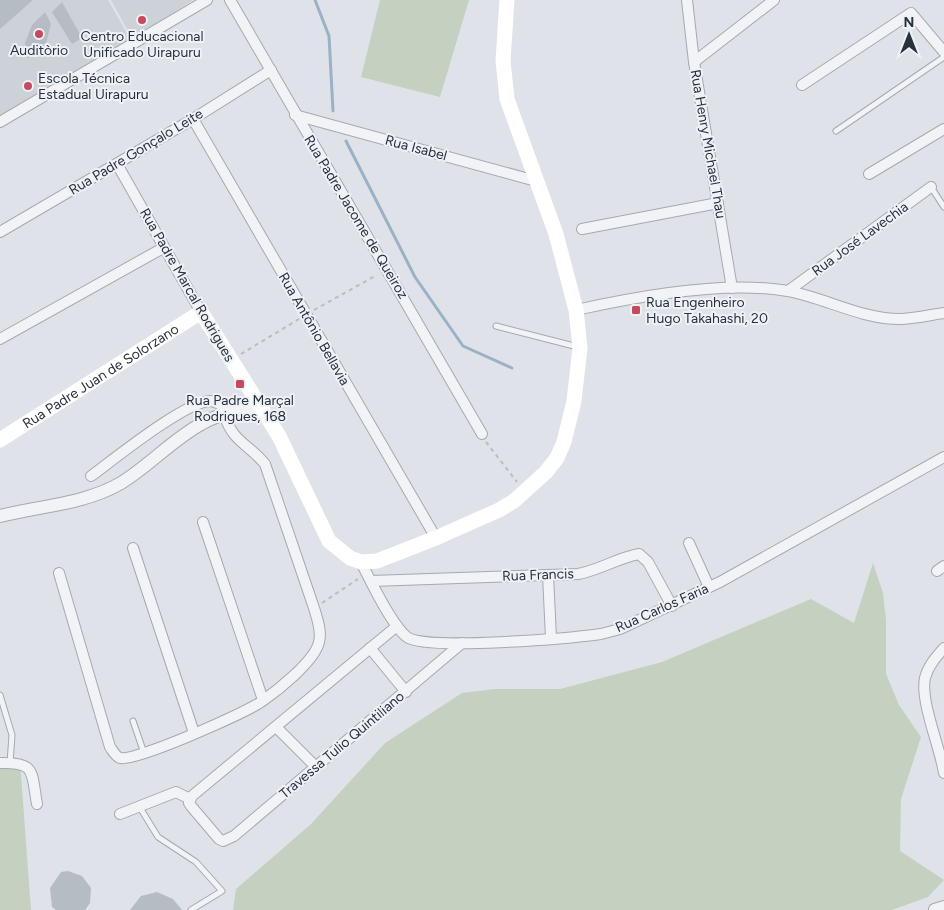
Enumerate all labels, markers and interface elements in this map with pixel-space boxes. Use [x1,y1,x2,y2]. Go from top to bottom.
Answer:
north arrow [884,10,934,60]
marker: Centro Educacional Unificado Uirapuru [136,14,148,26]
text: N [904,14,914,31]
marker: Auditòrio [33,28,45,40]
place label: Centro Educacional Unificado Uirapuru [80,28,204,61]
place label: Auditòrio [10,42,68,59]
street label: Rua Henry Michael Thau [687,68,729,220]
place label: Escola Técnica Estadual Uirapuru [38,70,149,103]
marker: Escola Técnica Estadual Uirapuru [22,80,34,92]
street label: Rua Padre Gonçalo Leite [66,105,206,199]
street label: Rua Padre Jacome de Queiroz [300,132,412,302]
street label: Rua Isabel [383,132,449,164]
street label: Rua José Lavechia [808,198,912,280]
street label: Rua Padre Marcal Rodrigues [136,205,238,365]
street label: Rua Antônio Bellavia [275,270,353,388]
place label: Rua Engenheiro Hugo Takahashi, 20 [646,294,768,327]
marker: Rua Engenheiro Hugo Takahashi, 20 [630,304,642,316]
street label: Rua Padre Juan de Solorzano [19,320,182,432]
marker: Rua Padre Marçal Rodrigues, 168 [234,378,246,390]
place label: Rua Padre Marçal Rodrigues, 168 [186,392,294,425]
street label: Rua Francis [502,565,574,585]
street label: Rua Carlos Faria [613,580,711,636]
street label: Travessa Tulio Quintiliano [276,688,408,802]

